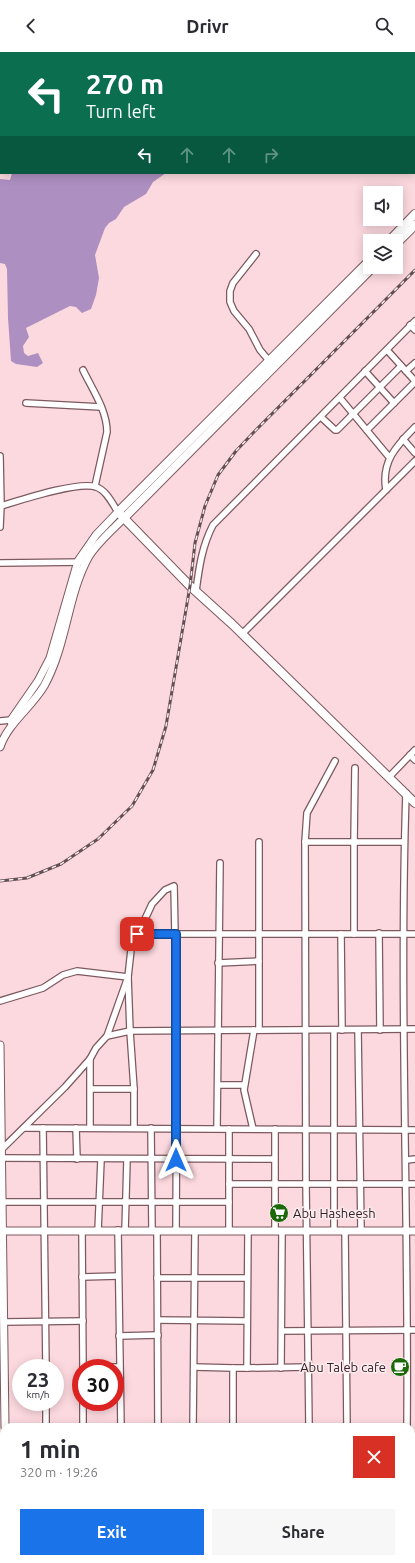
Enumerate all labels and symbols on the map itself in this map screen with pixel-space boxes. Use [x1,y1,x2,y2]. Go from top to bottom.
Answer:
pin [120,917,154,951]
position arrow [155,1139,197,1181]
supermarket icon: Abu Hasheesh [268,1202,290,1224]
place label: Abu Hasheesh [293,1206,376,1220]
cafe icon: Abu Taleb cafe [389,1356,411,1378]
speed limit sign: 30 [72,1359,124,1411]
place label: Abu Taleb cafe [300,1360,386,1374]

